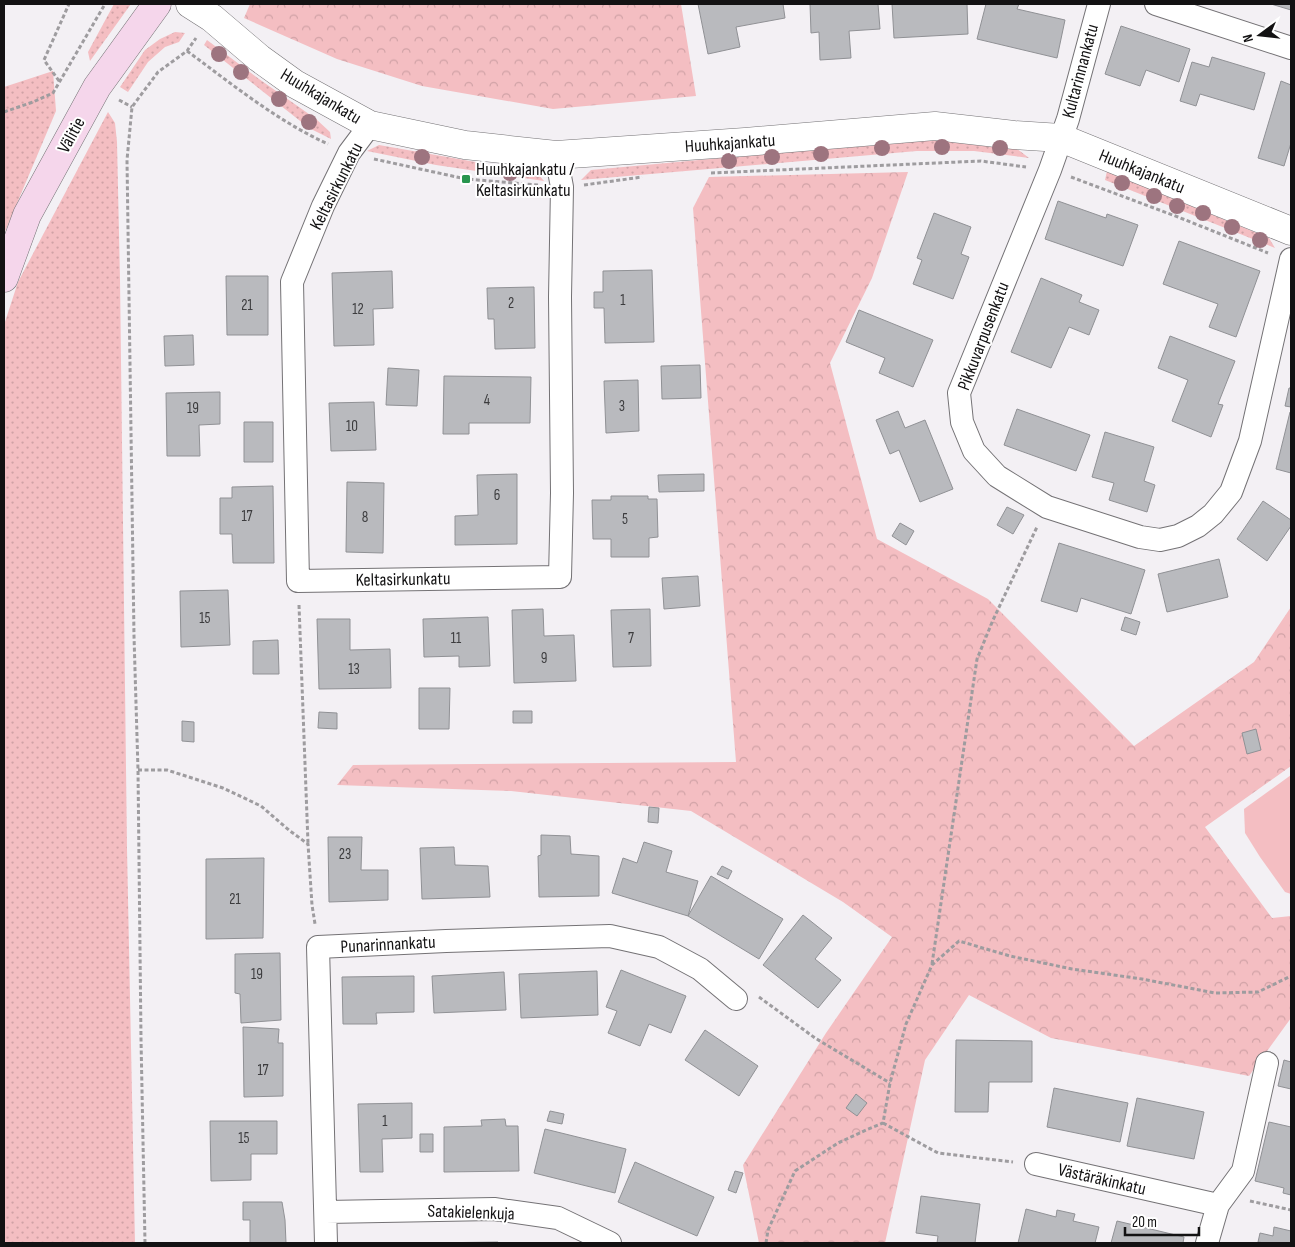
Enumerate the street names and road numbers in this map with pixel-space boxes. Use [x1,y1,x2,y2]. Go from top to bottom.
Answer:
street label: Kultarinnankatu [1058,22,1103,120]
street label: Huuhkajankatu [277,64,365,129]
street label: Välitie [53,114,90,157]
street label: Huuhkajankatu [684,130,776,157]
street label: Keltasirkunkatu [306,139,367,233]
street label: Huuhkajankatu [1096,145,1188,198]
street label: Pikkuvarpusenkatu [953,279,1014,393]
street label: Keltasirkunkatu [356,568,451,591]
street label: Punarinnankatu [340,932,436,957]
street label: Västäräkinkatu [1056,1159,1148,1200]
street label: Satakielenkuja [427,1200,515,1225]

